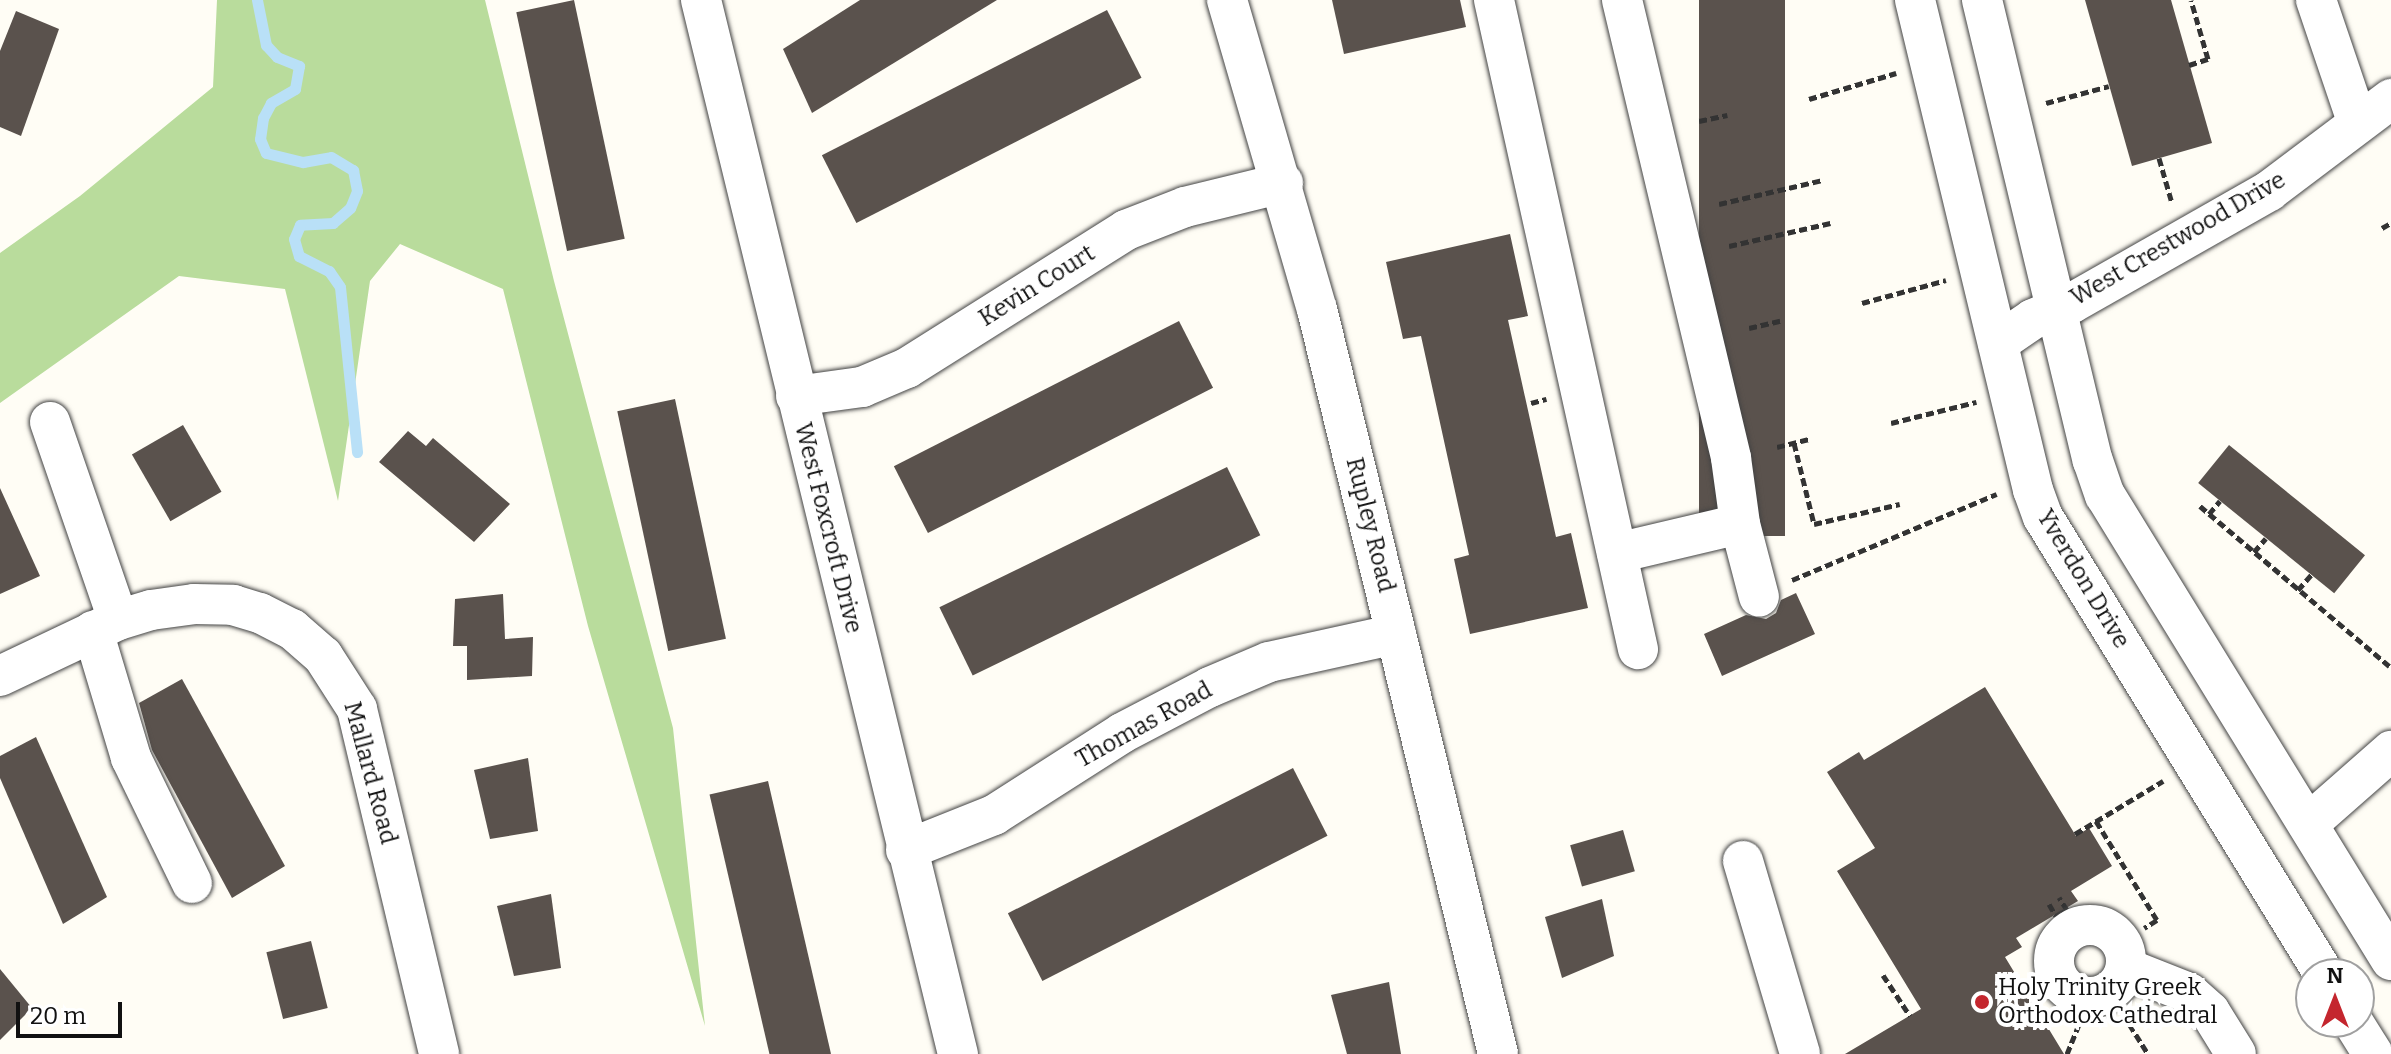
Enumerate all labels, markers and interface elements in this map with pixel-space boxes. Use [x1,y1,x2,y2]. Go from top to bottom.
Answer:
street label: West Crestwood Drive [2065,166,2291,312]
street label: Kevin Court [974,239,1100,333]
street label: West Foxcroft Drive [788,420,868,636]
street label: Rupley Road [1339,455,1401,595]
street label: Yverdon Drive [2030,504,2136,654]
street label: Thomas Road [1071,676,1217,774]
street label: Mallard Road [337,699,403,847]
north arrow [2295,958,2375,1038]
text: N [2327,962,2343,989]
place label: Holy Trinity Greek Orthodox Cathedral [1998,974,2217,1030]
scale bar [20,986,126,1036]
marker: Holy Trinity Greek Orthodox Cathedral [1973,993,1991,1011]
text: 20 m [30,1002,86,1030]

